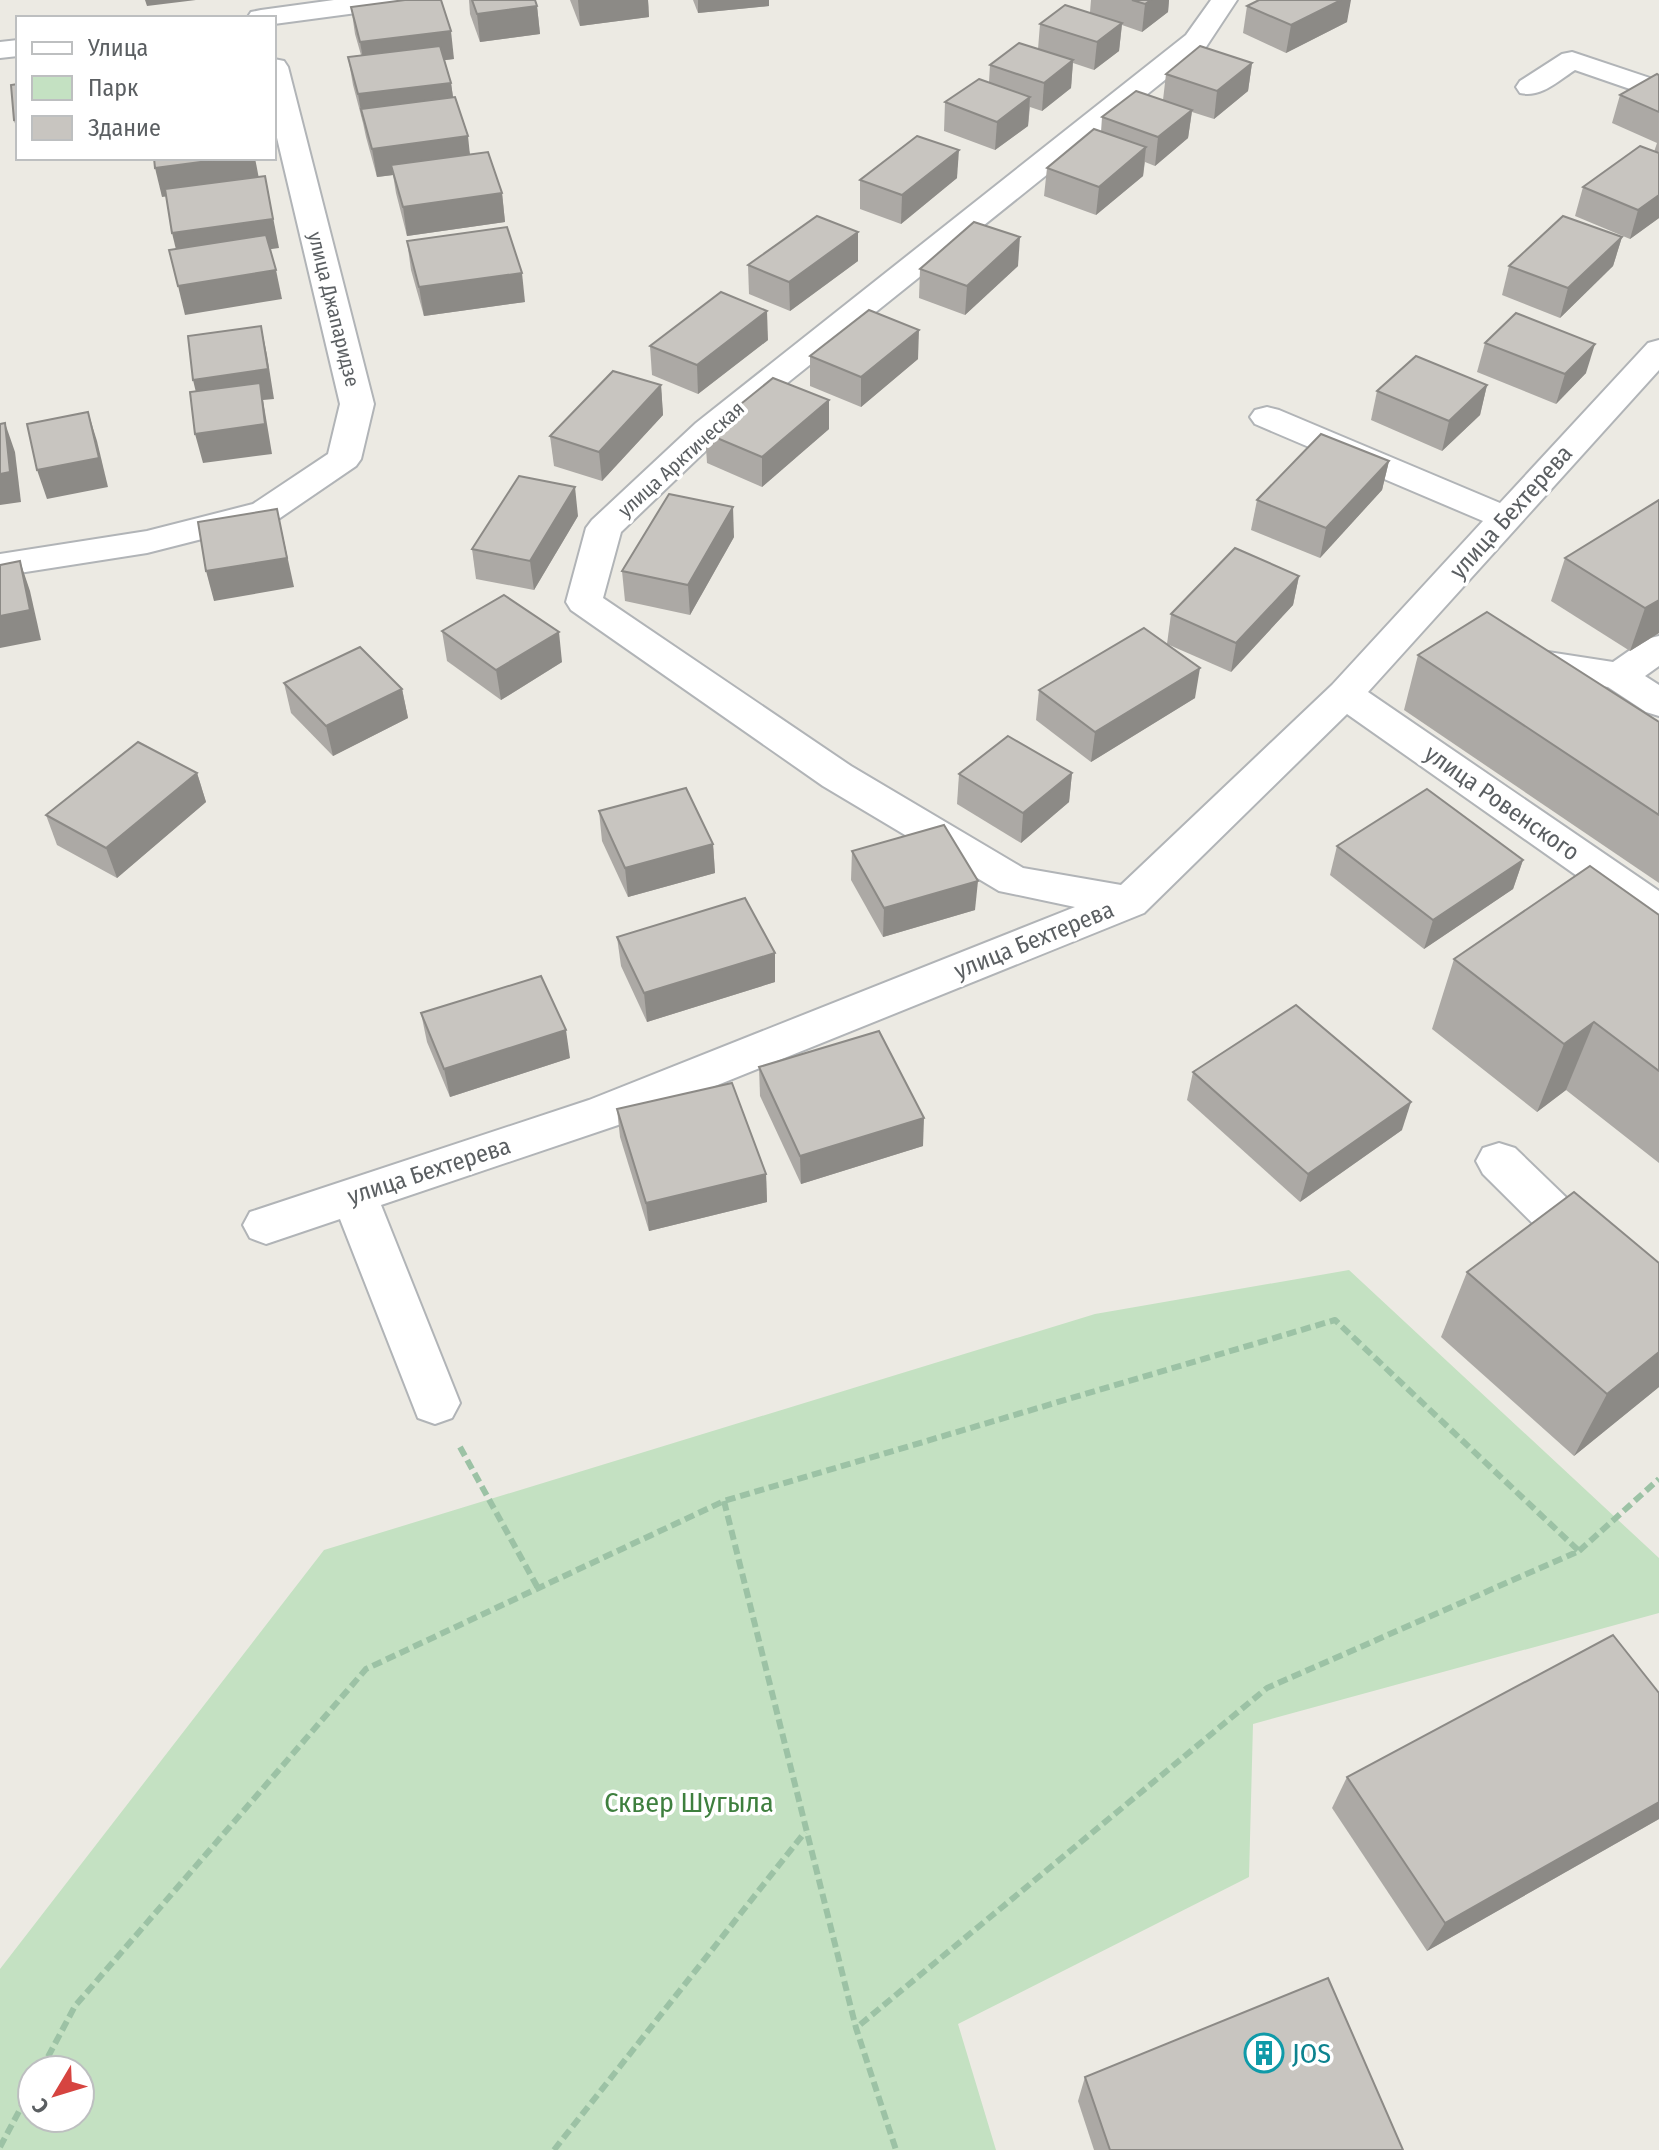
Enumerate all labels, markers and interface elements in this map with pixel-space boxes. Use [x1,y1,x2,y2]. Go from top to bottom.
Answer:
legend [16,16,276,160]
text: Улица [87,34,148,62]
text: Парк [88,74,139,102]
text: Здание [88,114,161,142]
street label: улица Джапаридзе [303,229,365,389]
street label: улица Арктическая [613,396,749,522]
street label: улица Бехтерева [1444,440,1578,584]
street label: улица Ровенского [1419,739,1585,867]
street label: улица Бехтерева [950,895,1118,985]
street label: улица Бехтерева [344,1131,514,1211]
park label: Сквер Шугыла [604,1786,774,1819]
building icon: JOS [1243,2032,1285,2074]
place label: JOS [1292,2037,1331,2070]
north arrow [16,2054,96,2134]
text: С [26,2093,55,2119]

